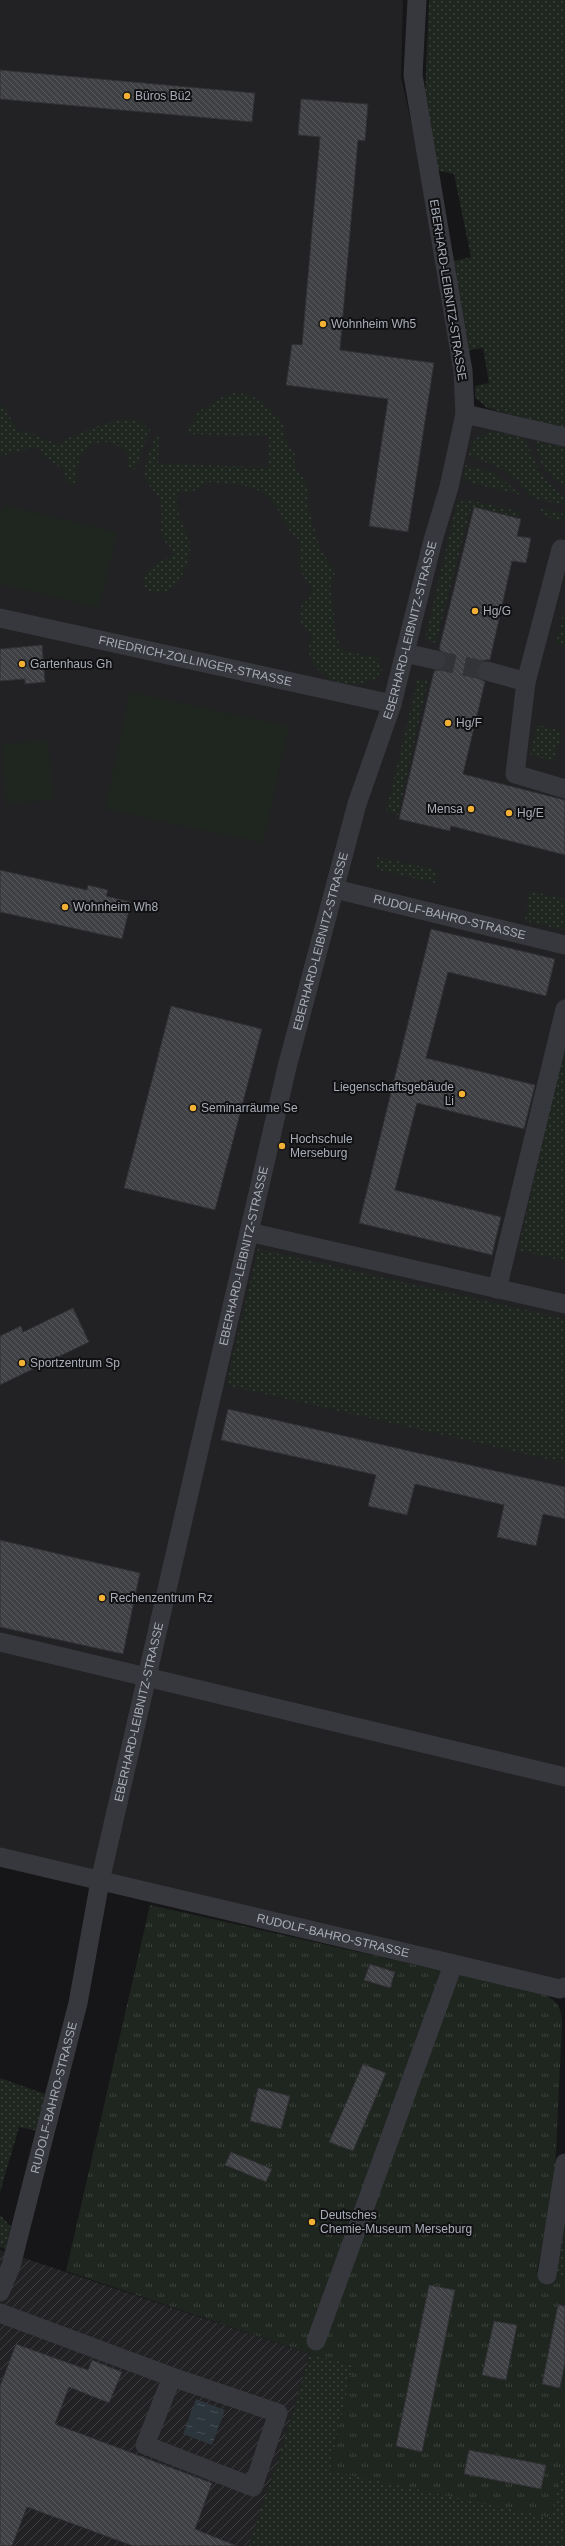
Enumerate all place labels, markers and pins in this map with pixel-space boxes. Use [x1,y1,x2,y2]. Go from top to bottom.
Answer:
place label: Büros Bü2 [135,89,191,103]
marker: Büros Bü2 [122,91,132,101]
place label: Wohnheim Wh5 [331,317,416,331]
marker: Wohnheim Wh5 [318,319,328,329]
place label: Hg/G [483,604,511,618]
marker: Hg/G [470,606,480,616]
place label: Gartenhaus Gh [30,657,112,671]
marker: Gartenhaus Gh [17,659,27,669]
place label: Hg/F [456,716,482,730]
marker: Hg/F [443,718,453,728]
place label: Mensa [427,802,463,816]
marker: Mensa [466,804,476,814]
place label: Hg/E [517,806,544,820]
marker: Hg/E [504,808,514,818]
place label: Wohnheim Wh8 [73,900,158,914]
marker: Wohnheim Wh8 [60,902,70,912]
place label: Liegenschaftsgebäude Li [333,1080,454,1108]
marker: Liegenschaftsgebäude Li [457,1089,467,1099]
place label: Seminarräume Se [201,1101,298,1115]
marker: Seminarräume Se [188,1103,198,1113]
place label: Hochschule Merseburg [290,1132,353,1160]
marker: Hochschule Merseburg [277,1141,287,1151]
place label: Sportzentrum Sp [30,1356,120,1370]
marker: Sportzentrum Sp [17,1358,27,1368]
place label: Rechenzentrum Rz [110,1591,213,1605]
marker: Rechenzentrum Rz [97,1593,107,1603]
place label: Deutsches Chemie-Museum Merseburg [320,2208,472,2236]
marker: Deutsches Chemie-Museum Merseburg [307,2217,317,2227]

